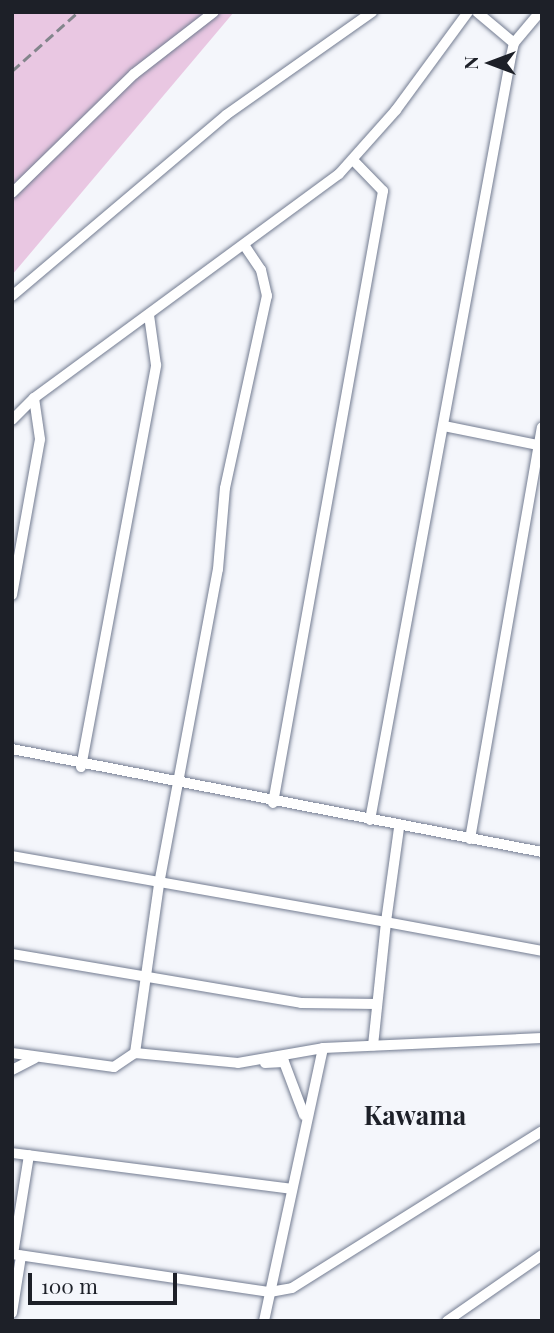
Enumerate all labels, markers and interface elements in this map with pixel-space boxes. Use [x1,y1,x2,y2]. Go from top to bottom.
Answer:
north arrow [456,28,526,98]
text: N [457,56,483,70]
district label: Kawama [364,1099,466,1131]
scale bar [32,1260,180,1304]
text: 100 m [41,1271,98,1299]

